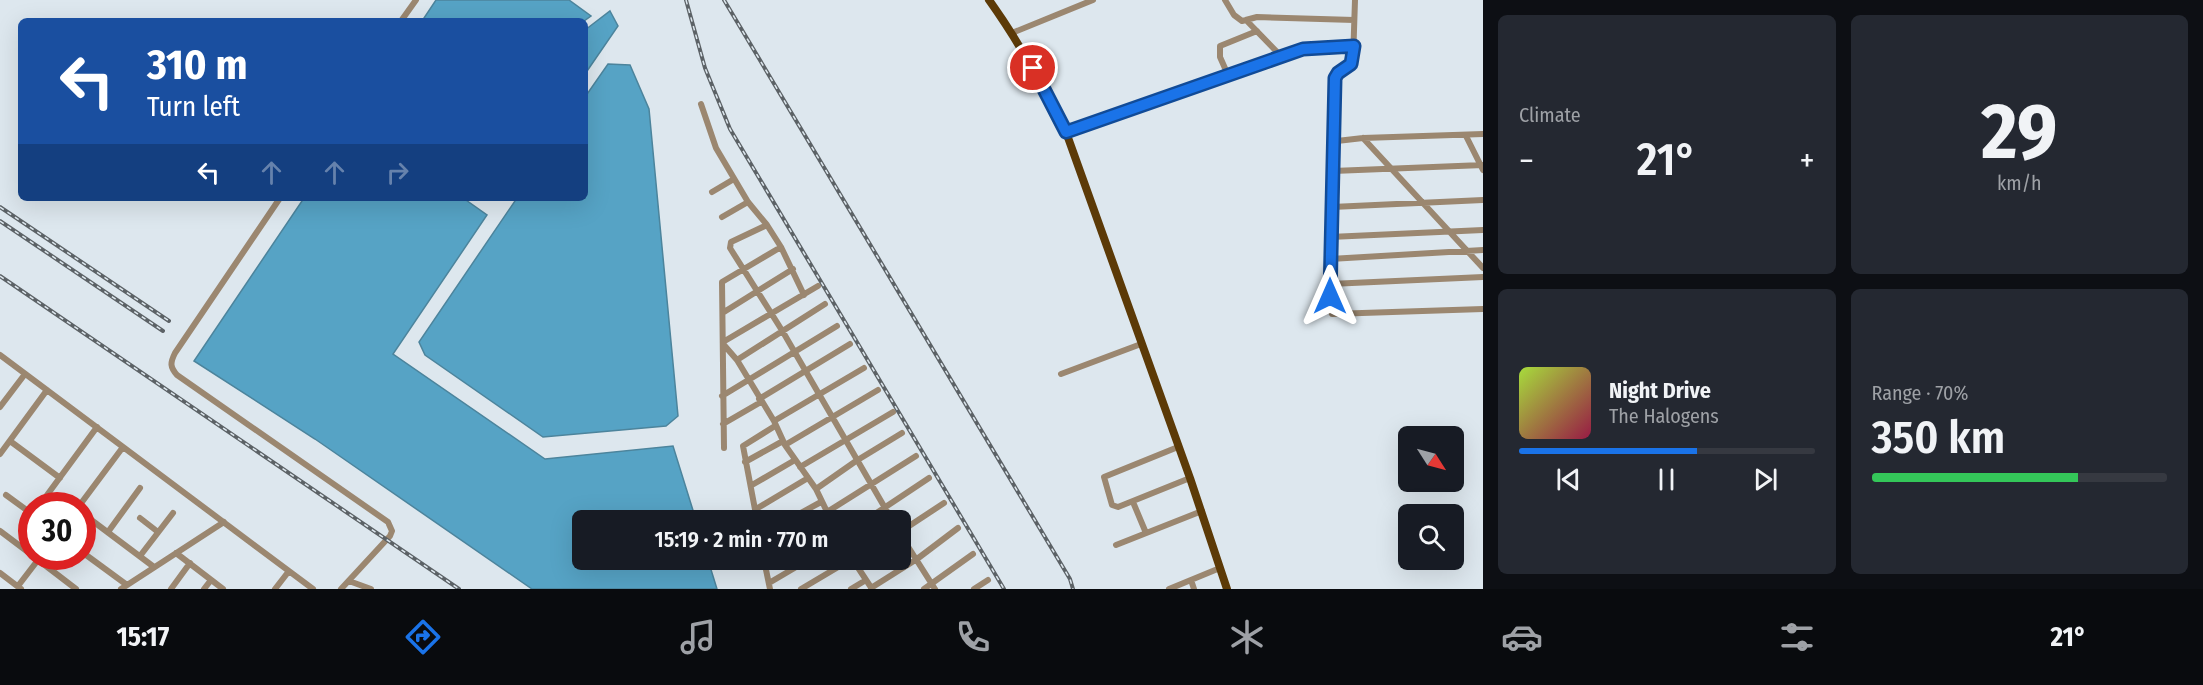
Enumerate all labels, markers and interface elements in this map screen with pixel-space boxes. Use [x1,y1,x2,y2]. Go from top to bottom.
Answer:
text: 310 m [147,40,248,90]
icon: left [48,42,126,120]
pin [1007,42,1058,93]
icon: arrive [1016,51,1049,84]
text: 29 [1981,85,2057,179]
text: Turn left [147,91,240,123]
text: Climate [1519,103,1581,127]
text: 21° [1637,133,1697,187]
text: − [1519,141,1534,181]
text: + [1799,141,1815,181]
icon: left [192,156,225,189]
icon: ahead [255,156,288,189]
icon: ahead [318,156,351,189]
icon: right [381,156,414,189]
text: km/h [1997,171,2042,195]
position arrow [1298,264,1362,328]
text: Night Drive [1609,377,1711,404]
text: Range · 70% [1872,381,1968,405]
text: The Halogens [1609,404,1719,428]
text: 350 km [1872,411,2005,465]
north arrow [1398,426,1464,492]
map controls [1398,426,1464,570]
icon: previous [1552,463,1585,496]
icon: pause [1650,463,1683,496]
icon: next [1749,463,1782,496]
speed limit sign: 30 [18,492,96,570]
button: search [1398,504,1464,570]
text: 15:19 · 2 min · 770 m [655,526,828,553]
icon: directions [402,616,444,658]
icon: music [677,616,719,658]
icon: phone [952,616,994,658]
icon: climate [1226,616,1268,658]
icon: car [1501,616,1543,658]
icon: filters [1776,616,1818,658]
text: 15:17 [116,621,169,653]
text: 21° [2051,621,2087,653]

